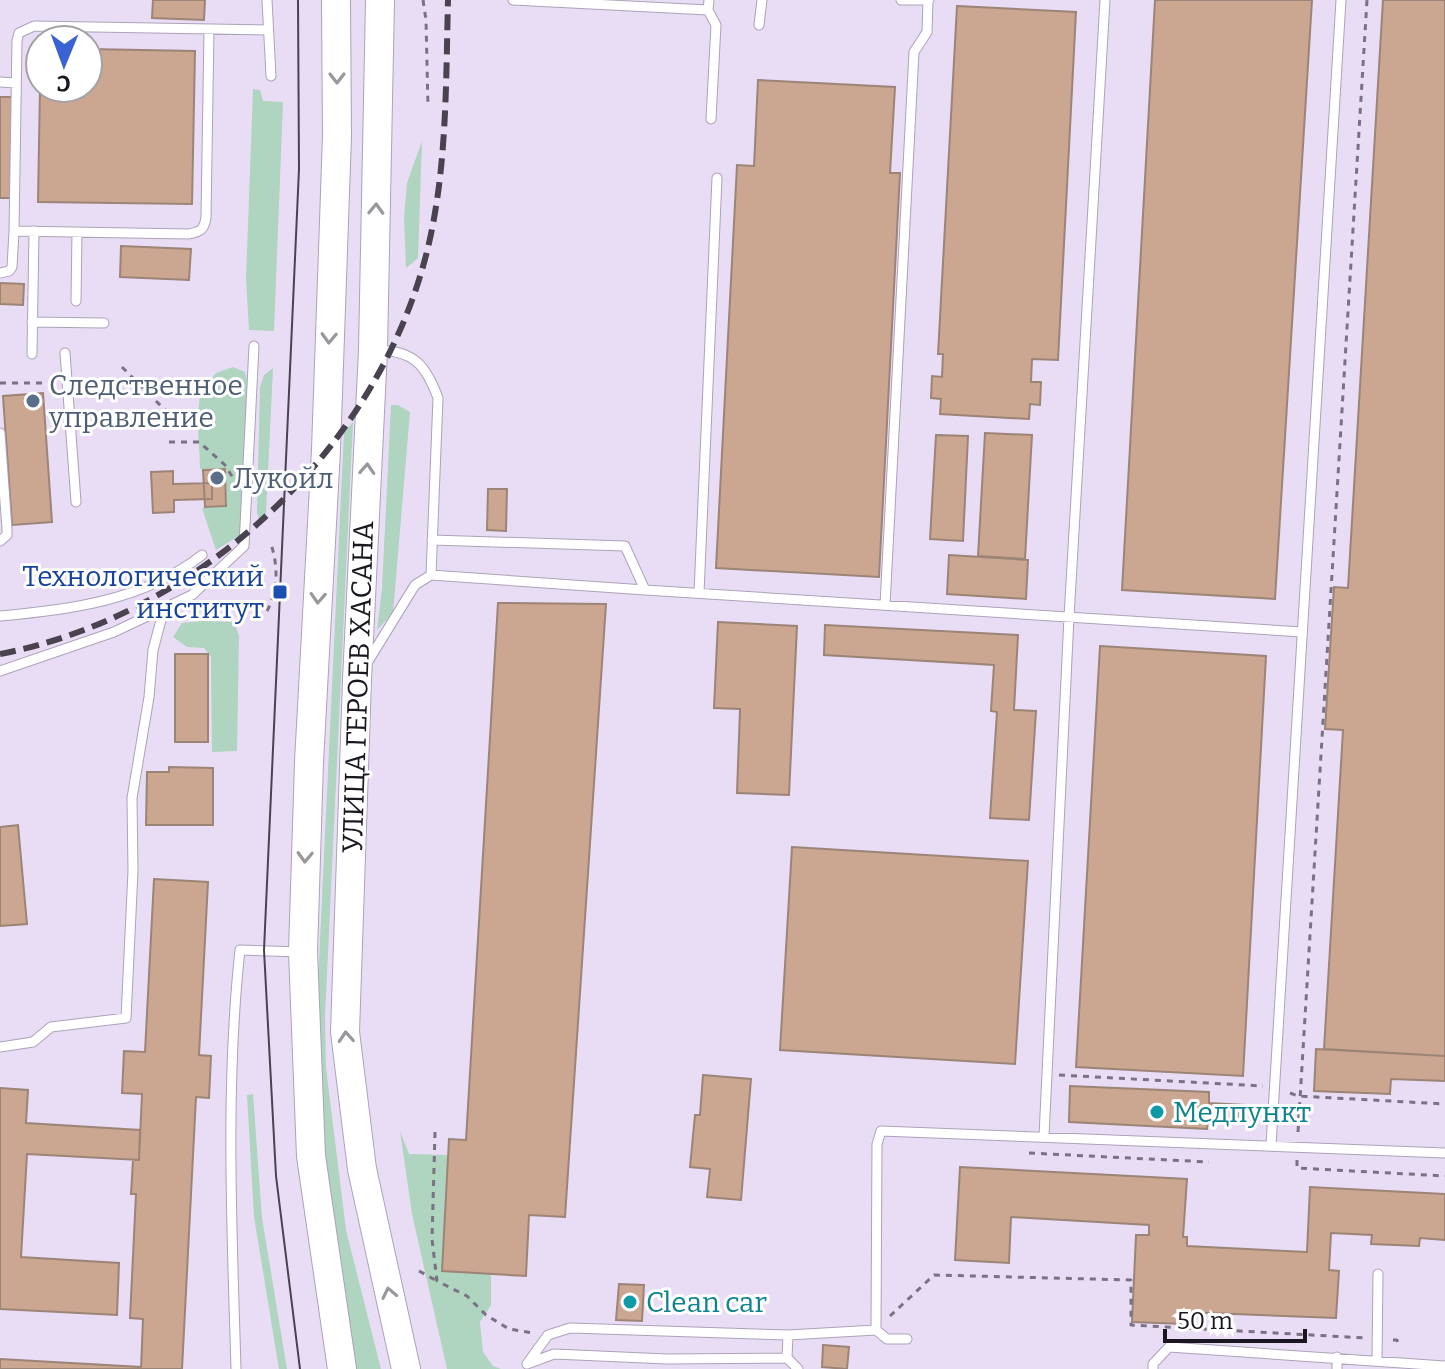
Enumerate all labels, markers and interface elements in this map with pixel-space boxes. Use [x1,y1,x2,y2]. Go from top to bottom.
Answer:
north arrow [24,24,104,104]
text: С [56,70,71,97]
one-way arrow [328,72,346,85]
one-way arrow [368,203,385,215]
one-way arrow [321,332,338,345]
place label: Следственное управление [48,369,243,434]
marker: Следственное управление [24,392,42,410]
place label: Лукойл [233,462,333,495]
one-way arrow [358,462,375,475]
marker: Лукойл [208,469,226,487]
street label: УЛИЦА ГЕРОЕВ ХАСАНА [336,520,380,853]
place label: Технологический институт [22,560,264,625]
marker: Технологический институт [271,583,289,601]
one-way arrow [310,592,327,605]
one-way arrow [297,851,314,864]
one-way arrow [338,1030,355,1043]
place label: Медпункт [1173,1096,1311,1129]
marker: Медпункт [1148,1103,1166,1121]
place label: Clean car [646,1286,767,1319]
one-way arrow [381,1287,398,1300]
marker: Clean car [621,1293,639,1311]
scale bar [1165,1293,1305,1343]
text: 50 m [1177,1307,1233,1335]

